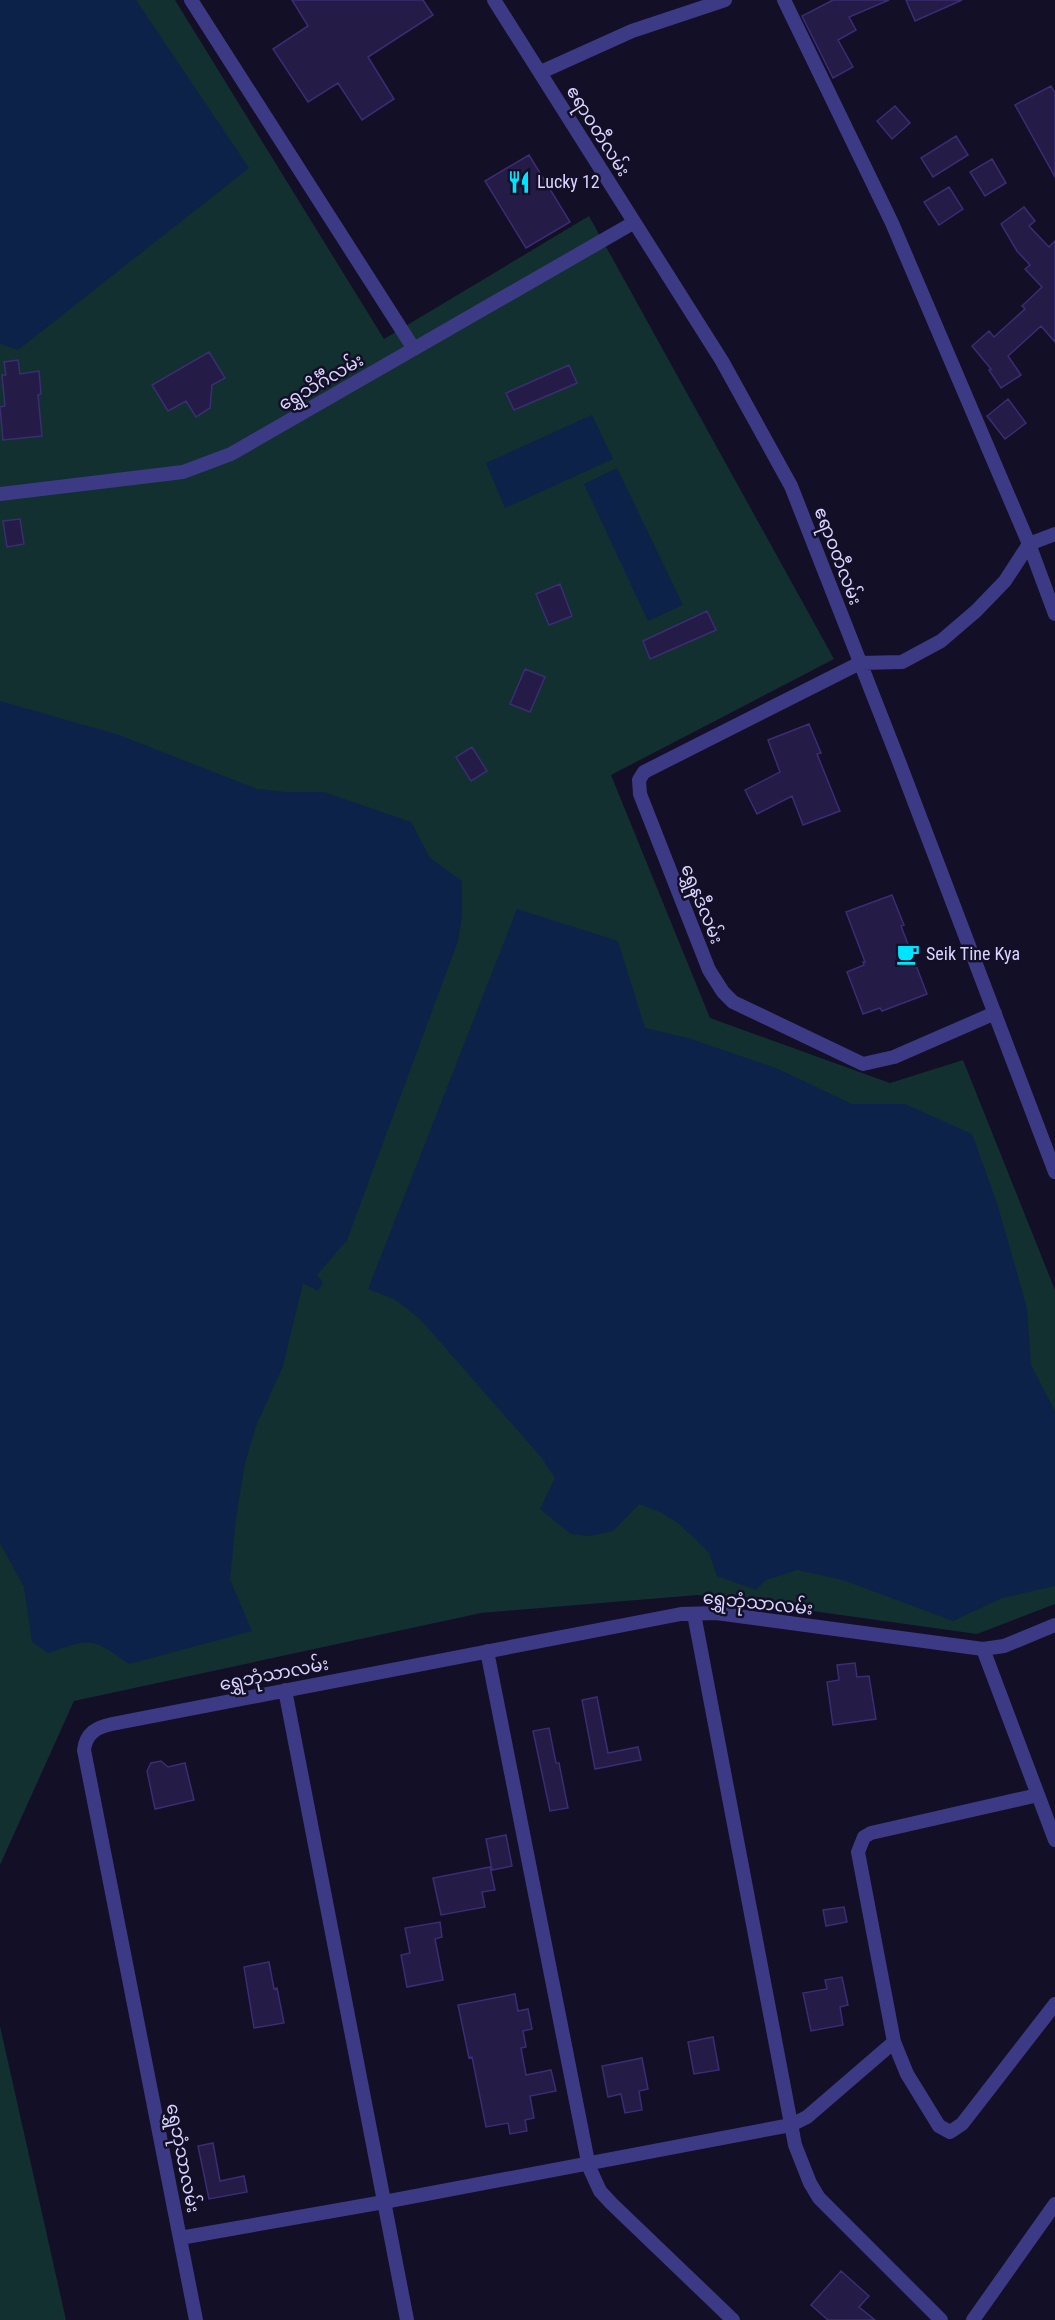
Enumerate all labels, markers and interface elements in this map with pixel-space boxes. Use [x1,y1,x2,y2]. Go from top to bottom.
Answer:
street label: ဧရာဝတီလမ်း [558,80,637,183]
restaurant icon: Lucky 12 [506,169,532,195]
place label: Lucky 12 [537,171,600,192]
street label: ရွှေသိင်္ဂီလမ်း [273,346,369,419]
street label: ဧရာဝတီလမ်း [806,503,870,609]
street label: ရွှေနဒီလမ်း [672,860,731,949]
cafe icon: Seik Tine Kya [895,941,921,967]
place label: Seik Tine Kya [926,943,1020,964]
street label: ရွှေဘုံသာလမ်း [701,1584,815,1624]
street label: ရွှေဘုံသာလမ်း [217,1651,331,1699]
street label: ရွှေဘုံသာလမ်း [158,2101,206,2215]

